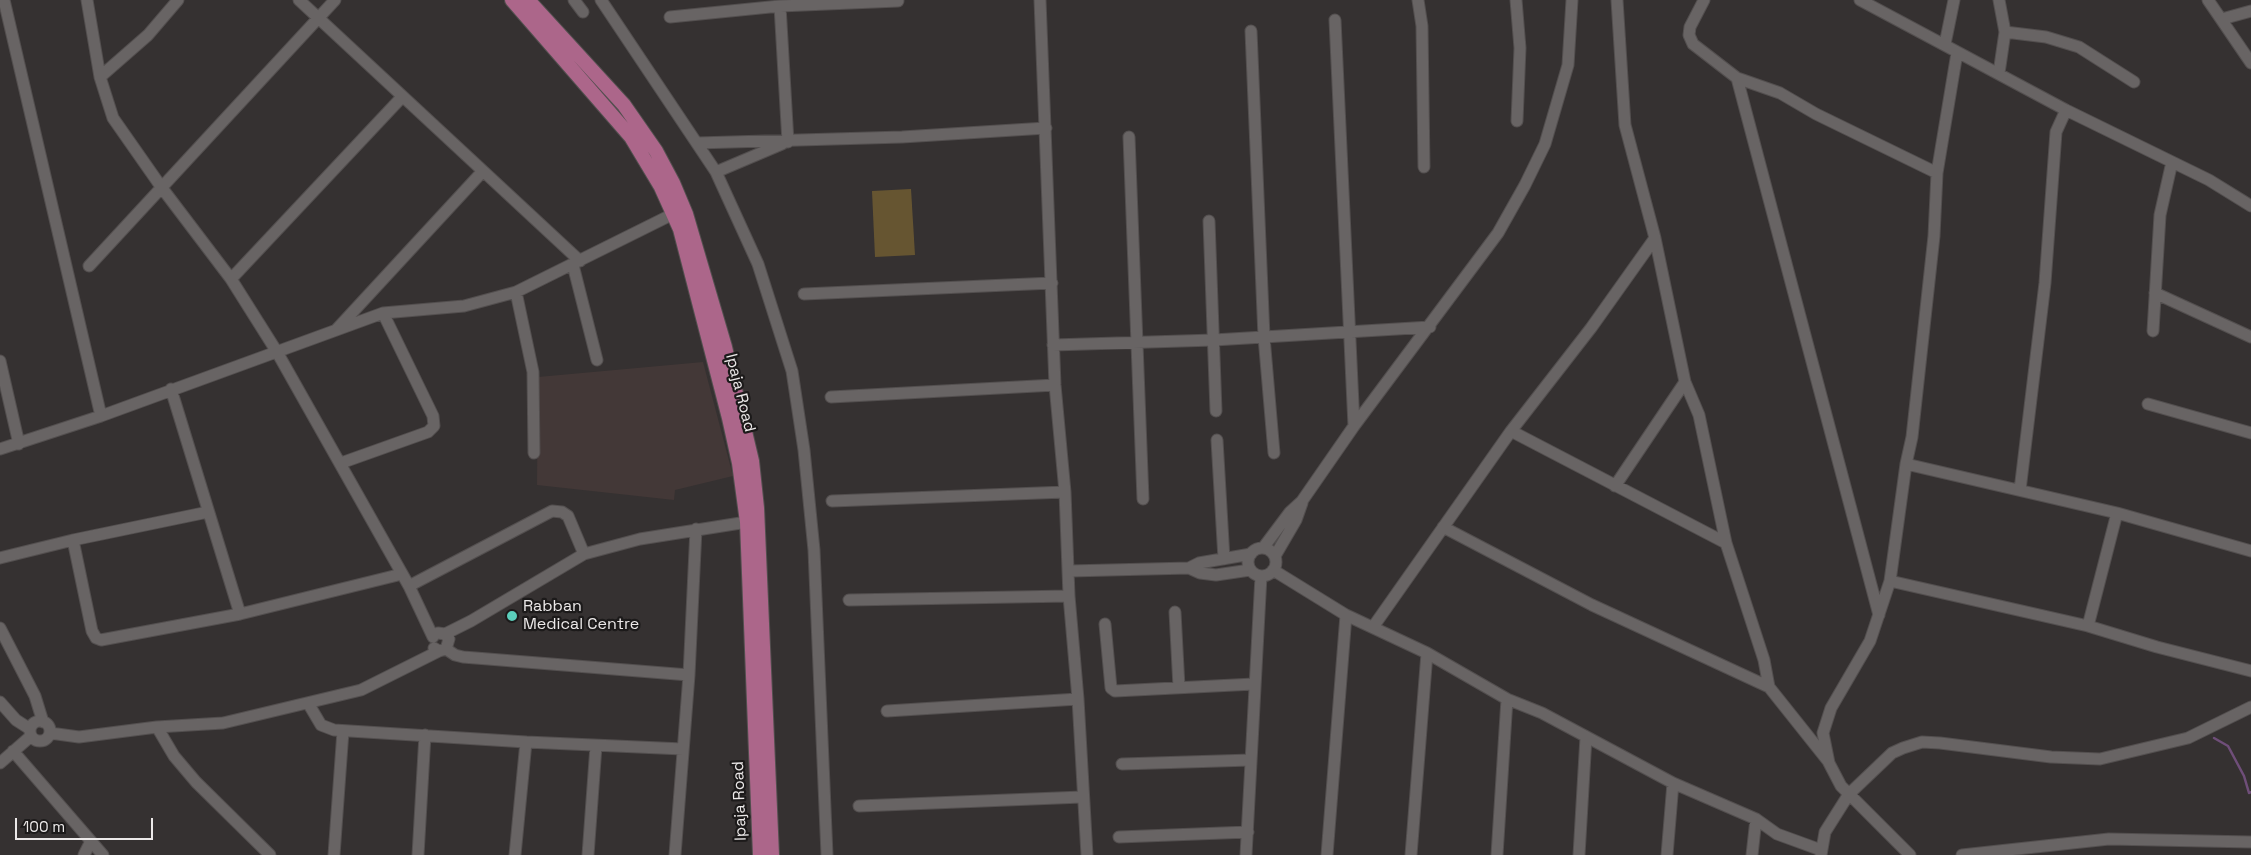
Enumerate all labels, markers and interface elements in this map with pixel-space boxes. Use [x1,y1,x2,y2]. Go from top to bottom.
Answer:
street label: Ipaja Road [721,352,759,434]
place label: Rabban Medical Centre [523,597,639,635]
marker: Rabban Medical Centre [505,609,519,623]
street label: Ipaja Road [729,761,751,841]
scale bar [18,808,155,840]
text: 100 m [23,817,65,836]

